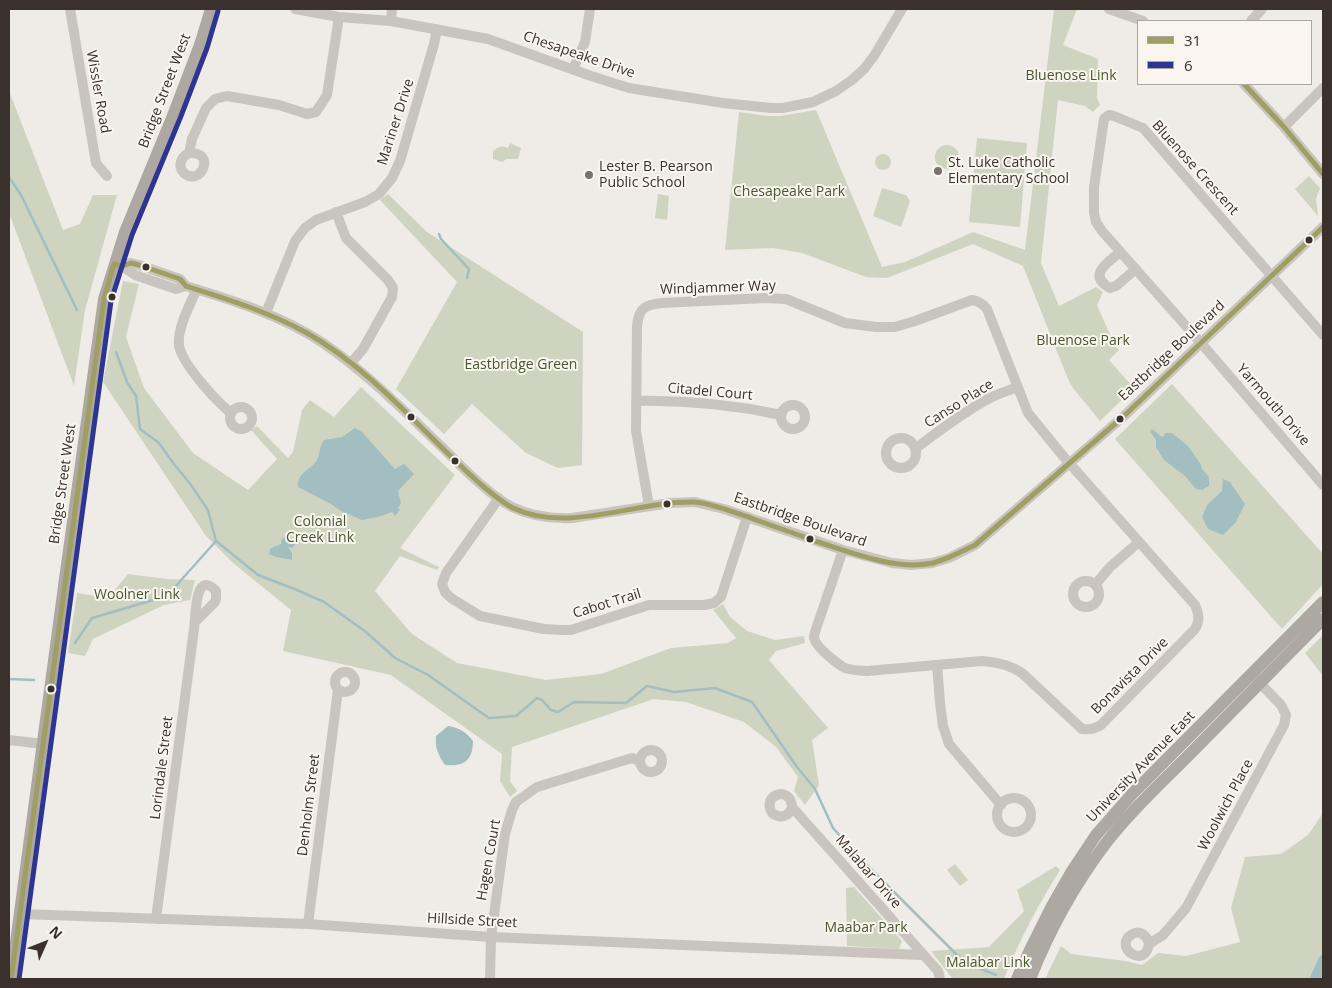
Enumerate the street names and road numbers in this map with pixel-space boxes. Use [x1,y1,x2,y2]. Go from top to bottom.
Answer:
street label: Chesapeake Drive [521,28,637,82]
street label: Bridge Street West [135,31,195,151]
street label: Wissler Road [82,49,114,135]
street label: Mariner Drive [374,77,418,167]
street label: Bluenose Crescent [1148,117,1242,219]
street label: Windjammer Way [660,278,776,298]
street label: Eastbridge Boulevard [1115,297,1229,405]
street label: Yarmouth Drive [1233,361,1313,449]
street label: Canso Place [921,376,997,432]
street label: Citadel Court [667,380,753,404]
street label: Bridge Street West [46,423,80,545]
street label: Eastbridge Boulevard [731,489,869,551]
street label: Cabot Trail [571,586,643,622]
street label: Bonavista Drive [1088,634,1172,718]
street label: University Avenue East [1083,708,1199,826]
street label: Lorindale Street [147,715,177,821]
street label: Denholm Street [294,753,324,857]
street label: Woolwich Place [1195,757,1257,853]
street label: Hagen Court [474,818,504,902]
street label: Malabar Drive [832,832,904,912]
street label: Hillside Street [426,910,518,932]

